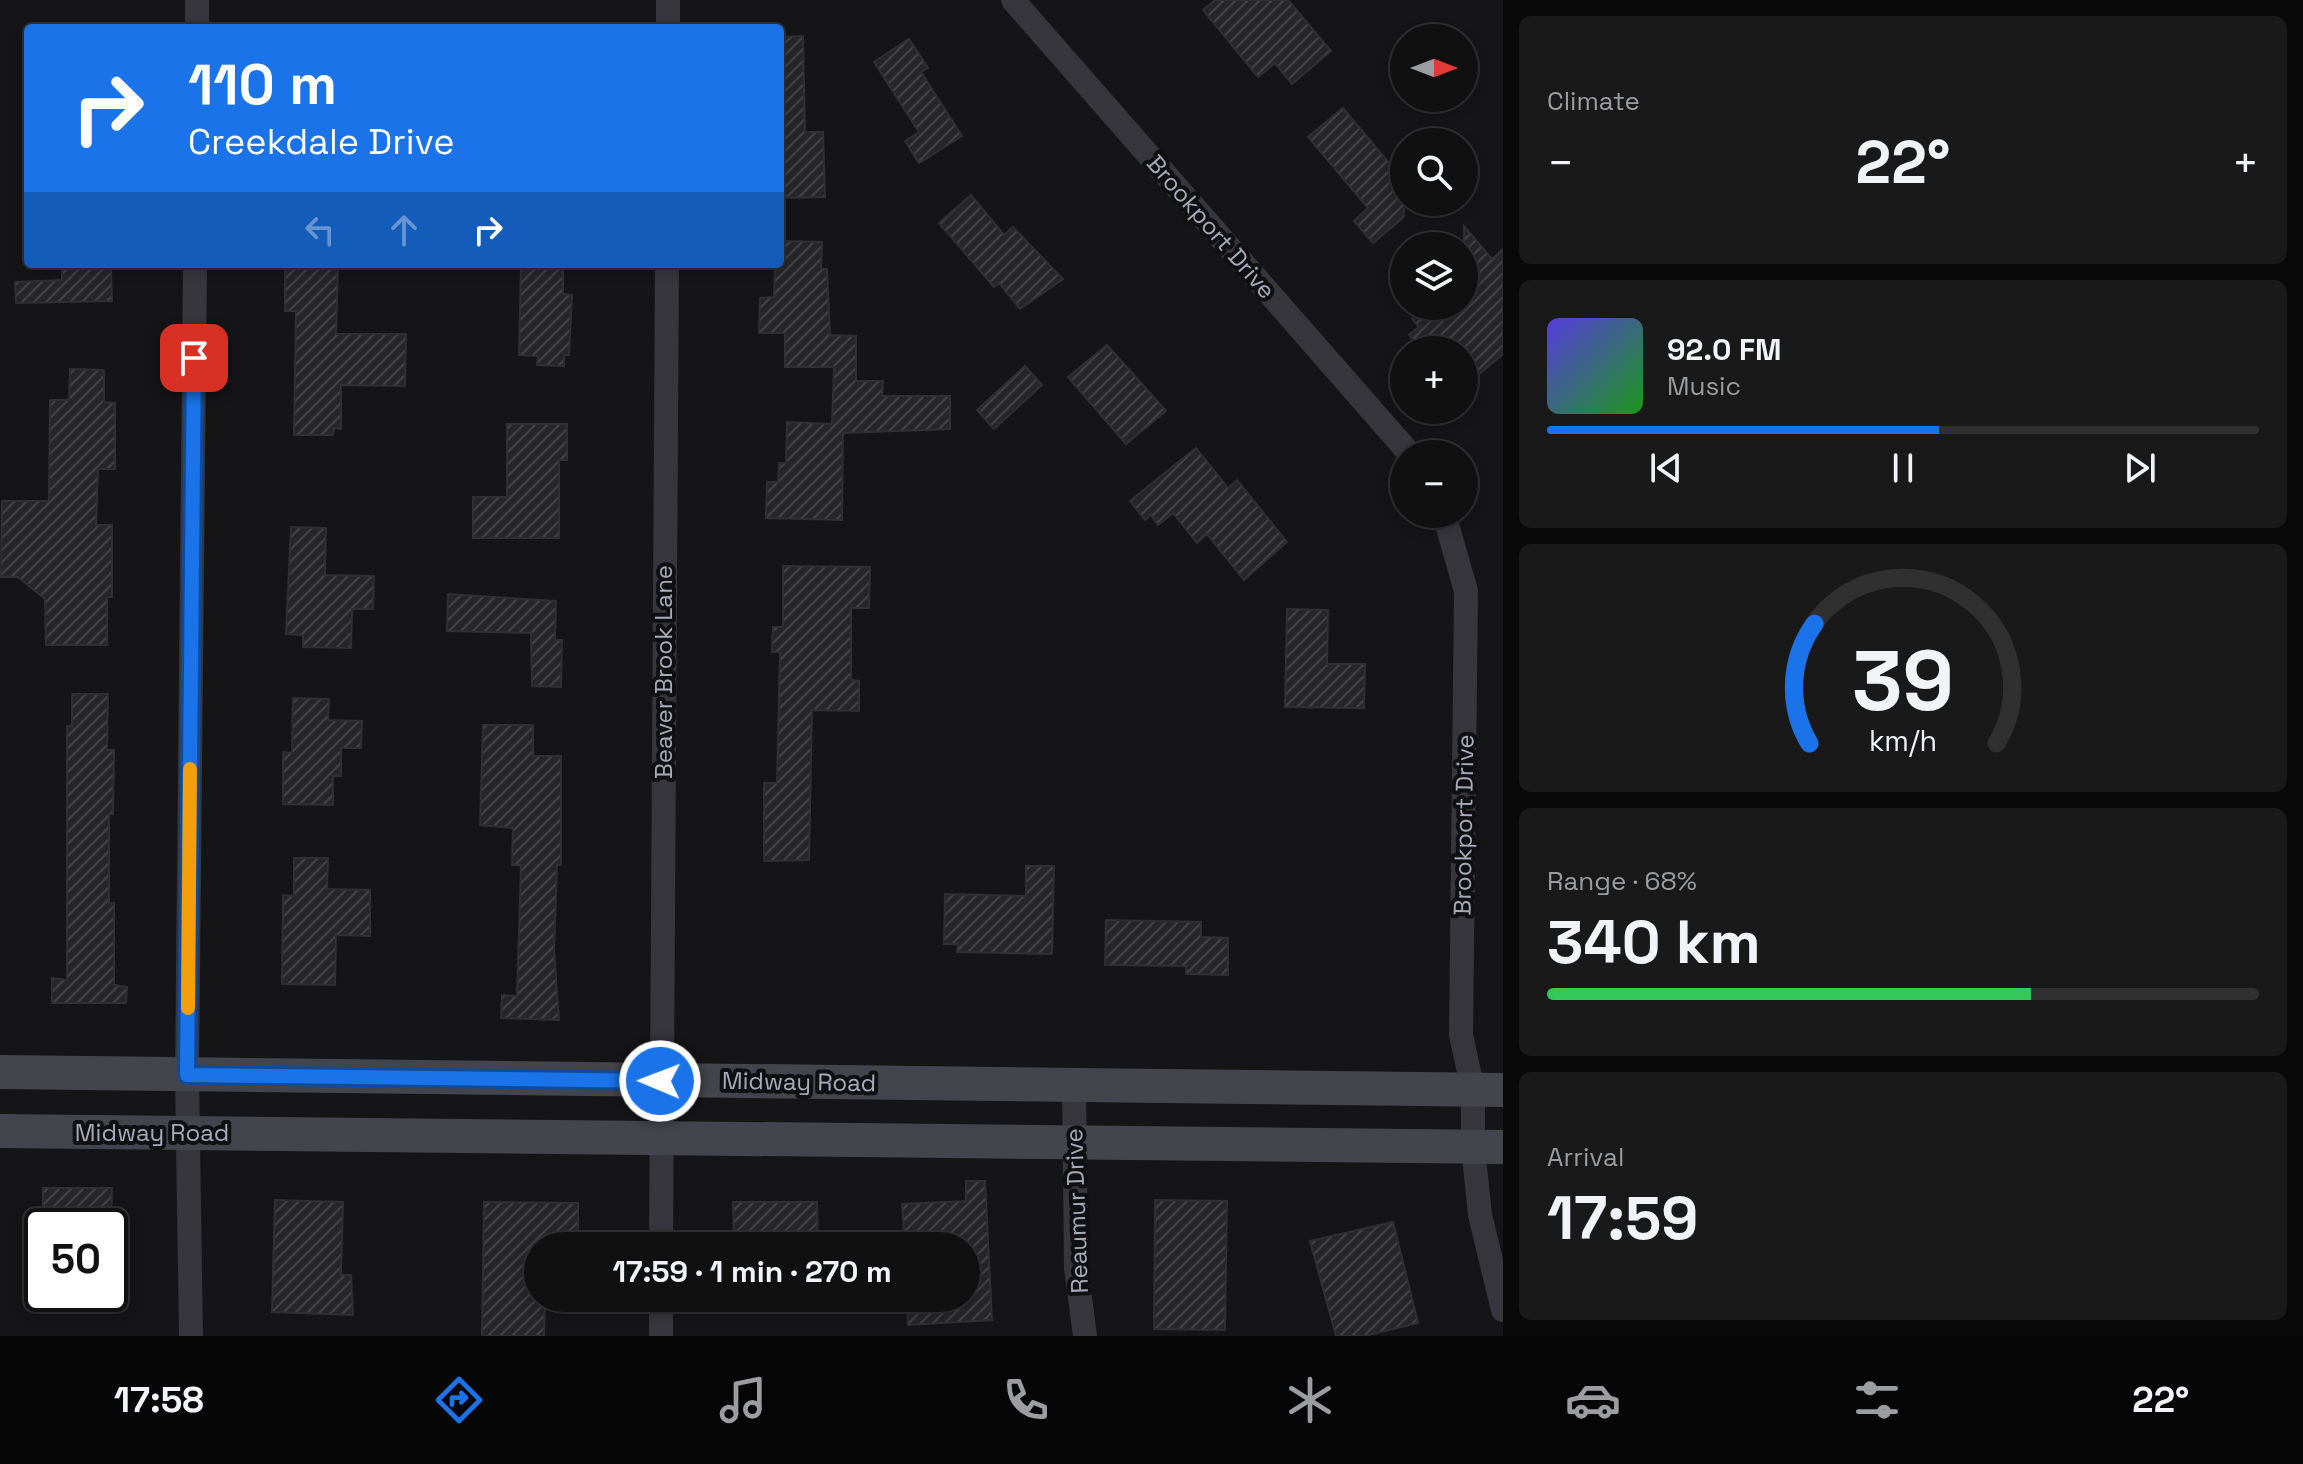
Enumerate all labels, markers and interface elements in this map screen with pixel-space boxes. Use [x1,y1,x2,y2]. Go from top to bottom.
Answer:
north arrow [1390,24,1478,112]
map controls [1390,24,1478,528]
text: 110 m [188,49,337,120]
icon: right [56,56,160,160]
text: Climate [1547,84,1640,118]
text: Creekdale Drive [188,119,455,165]
text: 22° [1856,124,1950,201]
button: search [1390,128,1478,216]
text: − [1547,135,1574,191]
text: + [2232,135,2259,191]
street label: Brookport Drive [1140,148,1282,305]
icon: left [298,208,342,252]
icon: ahead [382,208,426,252]
icon: right [466,208,510,252]
button: layers [1390,232,1478,320]
pin [160,324,228,392]
text: 92.0 FM [1667,330,1781,369]
icon: arrive [172,336,216,380]
button: + [1390,336,1478,424]
text: Music [1667,369,1741,403]
button: − [1390,440,1478,528]
icon: previous [1644,446,1688,490]
icon: pause [1881,446,1925,490]
icon: next [2118,446,2162,490]
street label: Beaver Brook Lane [648,565,679,779]
text: 39 [1852,628,1954,734]
text: km/h [1869,723,1937,759]
street label: Brookport Drive [1446,734,1481,916]
text: Range · 68% [1547,864,1697,898]
text: 340 km [1547,904,1761,981]
position arrow [618,1039,702,1123]
street label: Midway Road [722,1065,876,1098]
street label: Midway Road [75,1117,229,1148]
street label: Reaumur Drive [1058,1128,1095,1294]
text: Arrival [1547,1140,1624,1174]
text: 17:59 [1547,1180,1698,1257]
speed limit sign: 50 [24,1208,128,1312]
text: 17:59 · 1 min · 270 m [612,1252,892,1291]
icon: directions [431,1372,487,1428]
icon: music [715,1372,771,1428]
icon: phone [998,1372,1054,1428]
icon: climate [1282,1372,1338,1428]
icon: car [1565,1372,1621,1428]
icon: filters [1849,1372,1905,1428]
text: 17:58 [114,1377,204,1423]
text: 22° [2132,1377,2189,1423]

